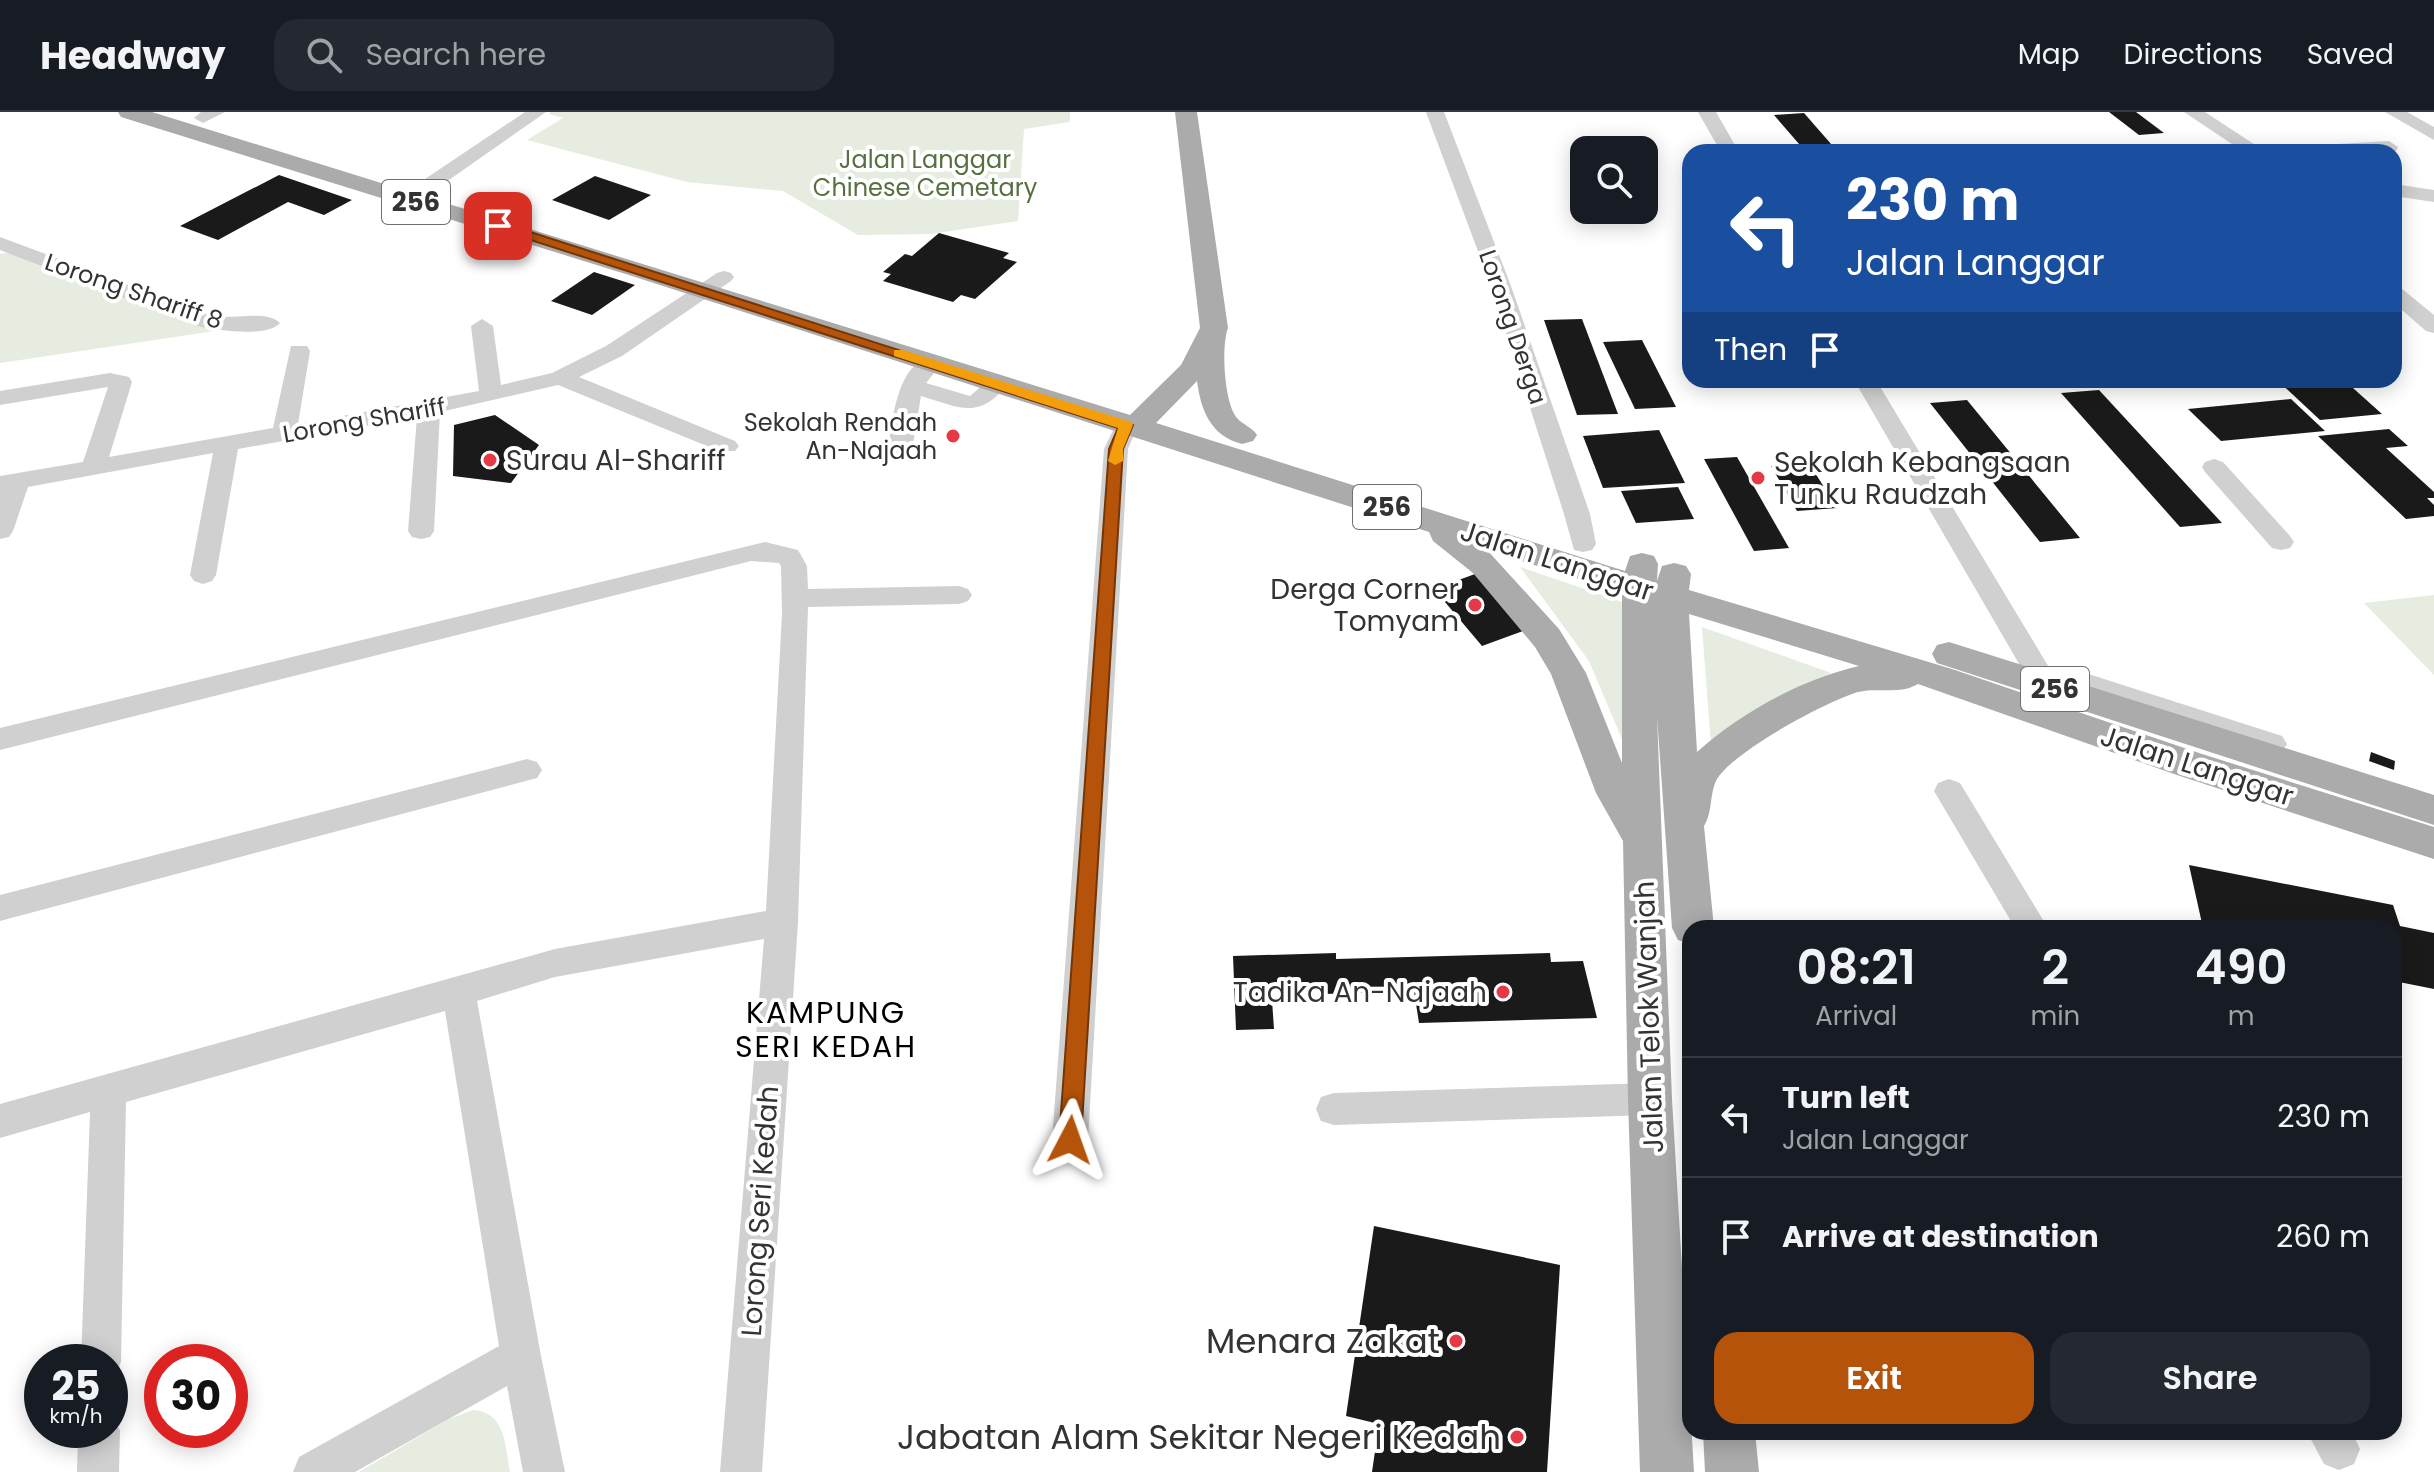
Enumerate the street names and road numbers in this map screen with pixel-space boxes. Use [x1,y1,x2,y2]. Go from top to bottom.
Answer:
road number: 256 [382,180,450,224]
street label: Lorong Shariff 8 [41,245,227,337]
street label: Lorong Derga [1471,245,1555,409]
street label: Lorong Shariff [280,389,448,451]
road number: 256 [1353,485,1421,529]
street label: Jalan Langgar [1455,511,1659,611]
road number: 256 [2021,667,2089,711]
street label: Jalan Langgar [2095,716,2299,816]
street label: Jalan Telok Wanjah [1625,880,1673,1154]
street label: Lorong Seri Kedah [732,1084,788,1338]

